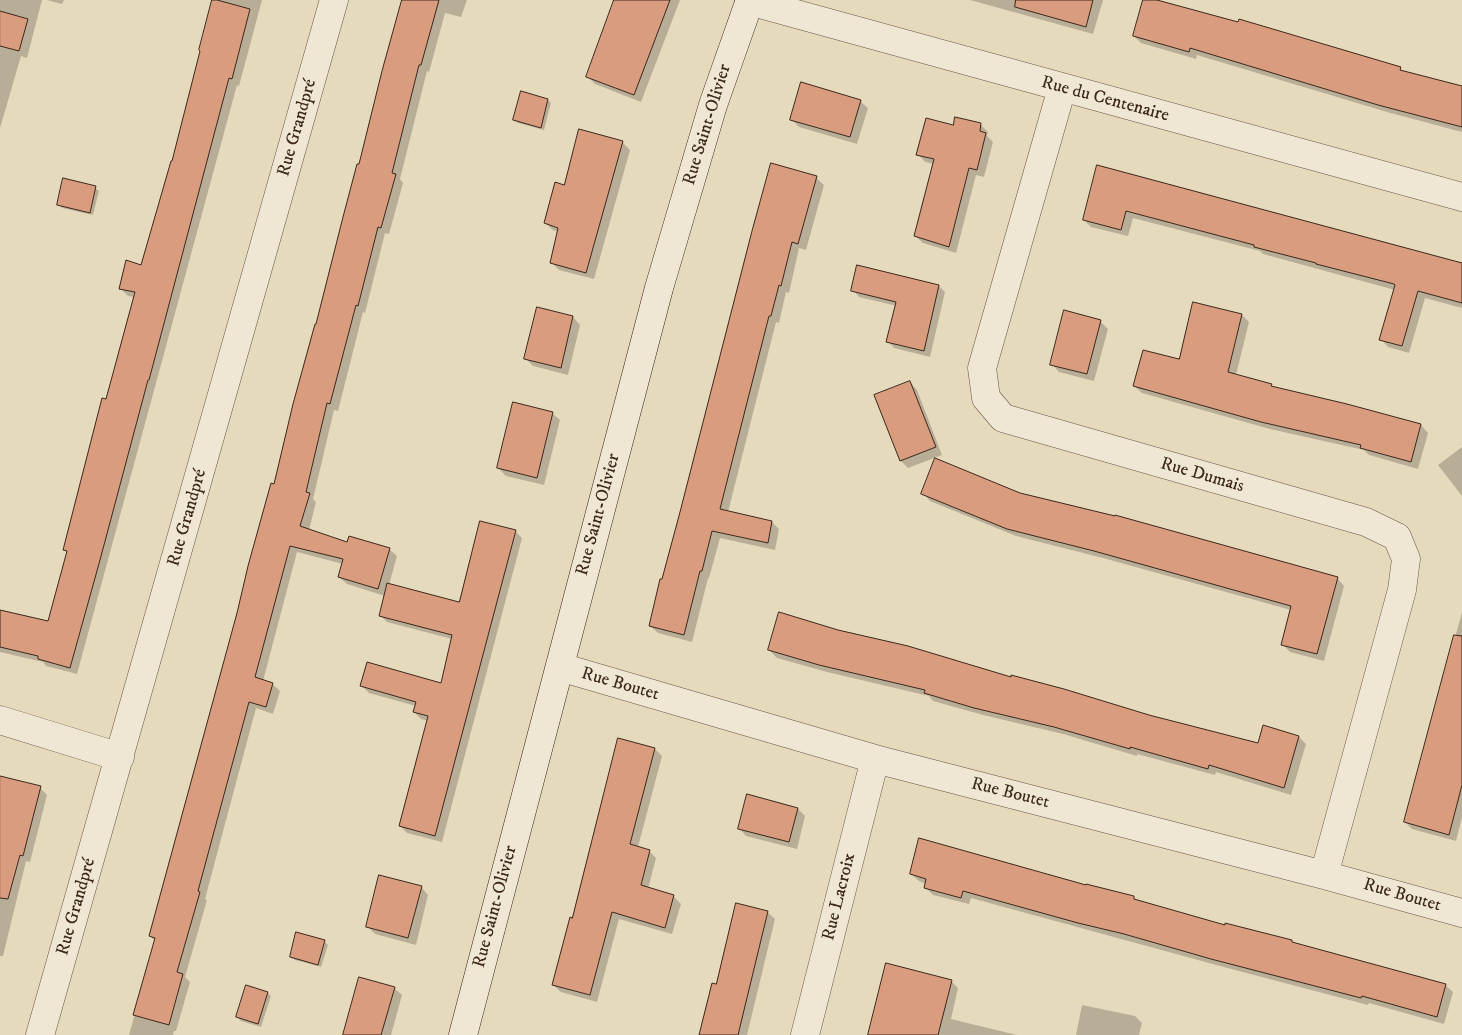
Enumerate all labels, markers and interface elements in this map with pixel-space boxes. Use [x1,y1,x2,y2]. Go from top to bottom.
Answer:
street label: Rue Saint-Olivier [679,62,737,188]
street label: Rue du Centenaire [1039,73,1171,127]
street label: Rue Grandpré [274,77,322,179]
street label: Rue Saint-Olivier [572,452,626,578]
street label: Rue Dumais [1158,454,1246,498]
street label: Rue Grandpré [164,467,212,569]
street label: Rue Boutet [579,664,661,706]
street label: Rue Boutet [969,774,1051,814]
street label: Rue Saint-Olivier [469,844,523,970]
street label: Rue Lacroix [819,851,861,943]
street label: Rue Grandpré [53,856,101,958]
street label: Rue Boutet [1361,875,1443,917]

